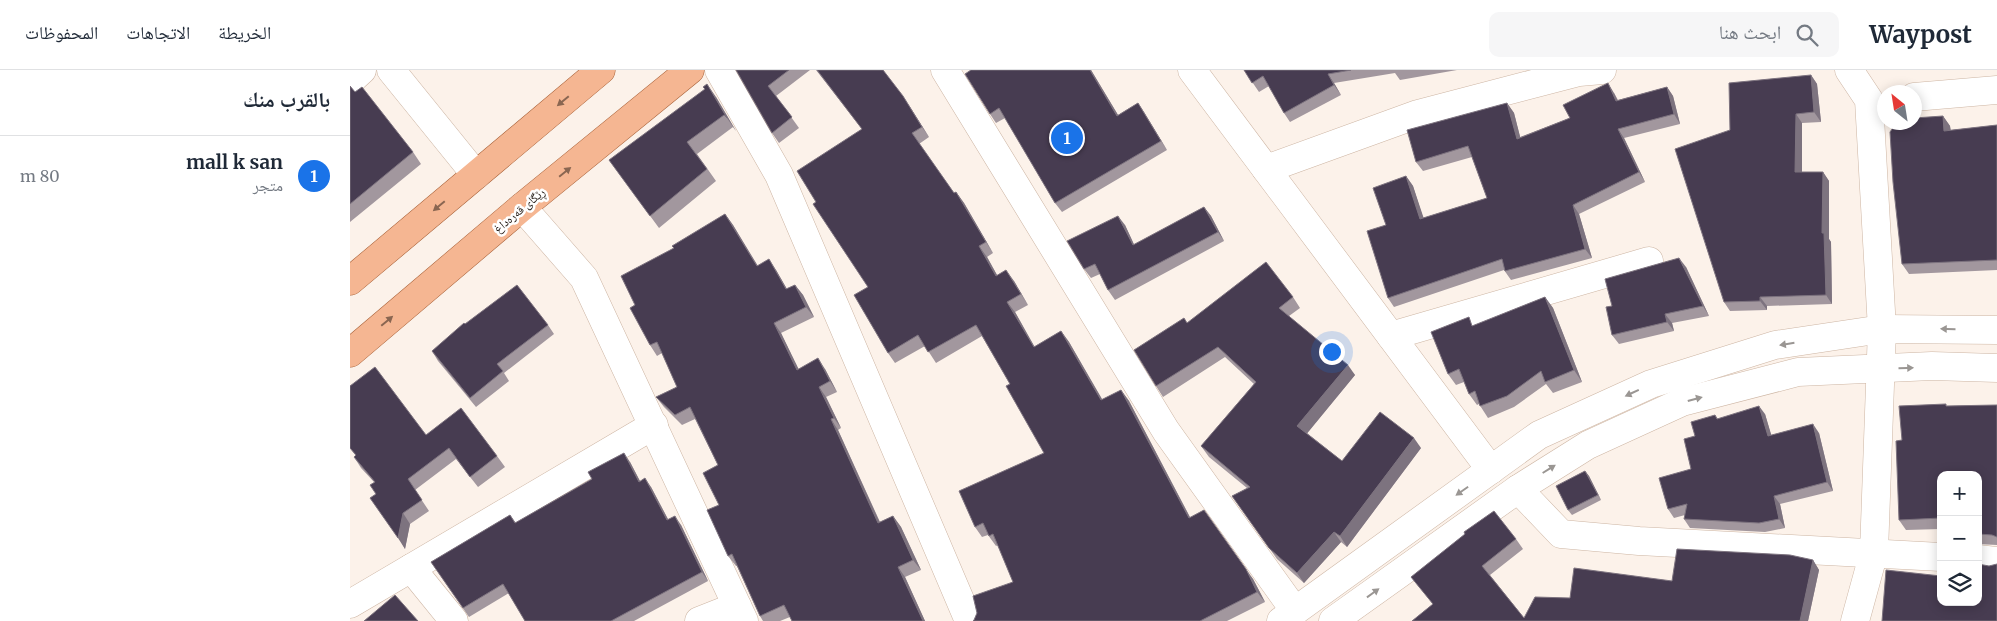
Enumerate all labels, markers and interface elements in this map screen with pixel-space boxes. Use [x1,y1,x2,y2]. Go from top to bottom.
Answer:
search box [1489,12,1839,57]
text: Waypost [1869,19,1972,50]
text: ابحث هنا [1719,20,1781,44]
text: المحفوظات [25,21,98,44]
text: الاتجاهات [126,21,190,44]
text: الخريطة [218,21,271,44]
icon: search [1793,21,1821,49]
north arrow [1877,85,1922,130]
text: بالقرب منك [243,86,330,113]
one-way arrow [557,96,570,107]
pin: 1 [1051,119,1083,157]
text: mall k san [186,150,283,174]
text: 80 m [20,166,60,186]
text: 1 [310,166,318,186]
one-way arrow [559,166,572,177]
text: متجر [253,175,283,195]
street label: ڕێگای قەرەداغ [490,184,550,238]
one-way arrow [433,201,446,212]
one-way arrow [381,315,393,327]
one-way arrow [1940,325,1956,333]
your location [1319,339,1345,365]
one-way arrow [1779,340,1795,348]
one-way arrow [1898,363,1914,371]
one-way arrow [1625,389,1639,397]
one-way arrow [1687,395,1702,403]
one-way arrow [1542,465,1556,474]
map controls [1937,471,1982,606]
button: + [1937,471,1982,516]
one-way arrow [1455,486,1469,496]
button: − [1937,516,1982,561]
button: layers [1937,561,1982,606]
one-way arrow [1366,588,1380,598]

